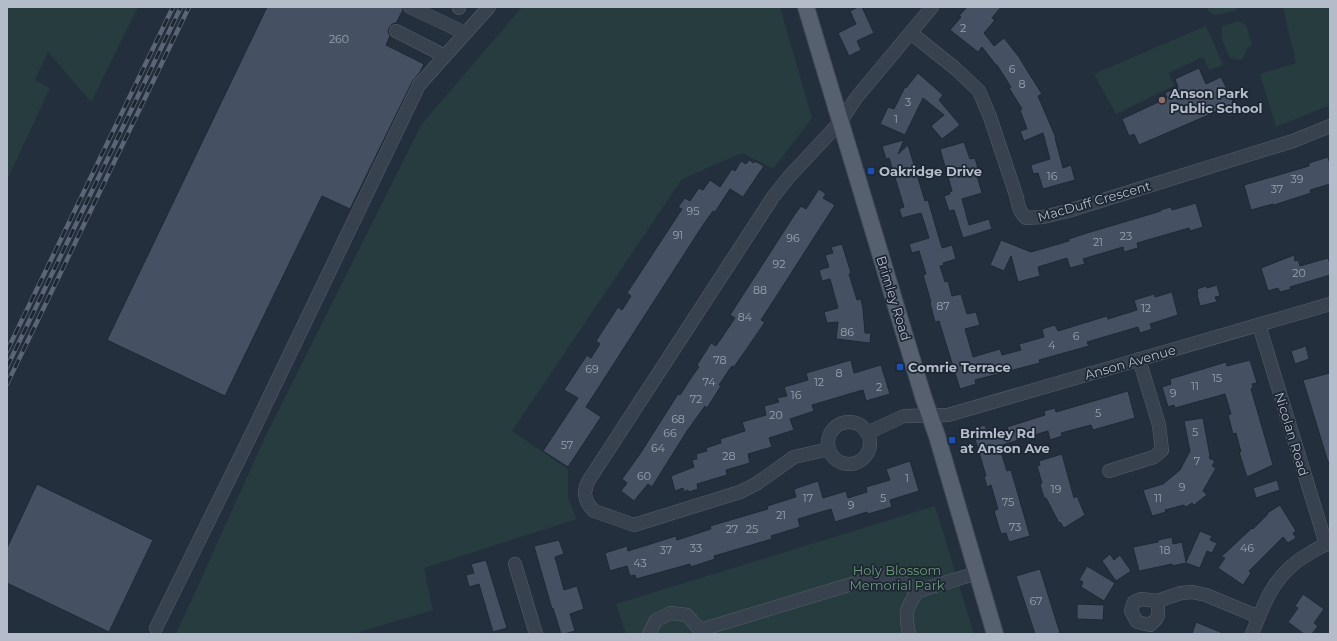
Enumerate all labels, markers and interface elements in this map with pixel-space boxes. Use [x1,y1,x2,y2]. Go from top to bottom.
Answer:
house number: 2 [960,21,966,35]
house number: 260 [329,32,349,46]
house number: 6 [1009,62,1016,76]
house number: 8 [1018,77,1026,91]
place label: Anson Park Public School [1169,85,1263,116]
house number: 3 [905,95,911,109]
marker: Anson Park Public School [1157,95,1167,105]
house number: 1 [894,112,898,126]
place label: Oakridge Drive [879,163,982,179]
marker: Oakridge Drive [866,166,876,176]
house number: 16 [1047,169,1058,183]
house number: 39 [1291,172,1304,186]
street label: MacDuff Crescent [1036,177,1152,225]
house number: 37 [1271,182,1283,196]
house number: 95 [687,204,699,218]
house number: 91 [673,228,683,242]
house number: 23 [1120,229,1132,243]
house number: 96 [786,231,800,245]
house number: 21 [1093,235,1103,249]
street label: Brimley Road [873,254,915,342]
house number: 92 [773,257,785,271]
house number: 20 [1292,266,1306,280]
house number: 88 [753,283,767,297]
house number: 87 [936,299,950,313]
house number: 12 [1141,301,1151,315]
house number: 84 [738,310,753,324]
house number: 86 [840,325,854,339]
house number: 6 [1073,329,1080,343]
house number: 4 [1048,338,1056,352]
street label: Anson Avenue [1083,341,1177,383]
house number: 78 [713,353,727,367]
place label: Comrie Terrace [908,359,1011,375]
house number: 69 [585,362,599,376]
marker: Comrie Terrace [895,362,905,372]
house number: 8 [835,366,843,380]
house number: 15 [1212,371,1222,385]
house number: 74 [702,375,716,389]
house number: 12 [814,375,824,389]
house number: 11 [1191,379,1199,393]
house number: 2 [876,380,882,394]
house number: 9 [1170,386,1177,400]
house number: 16 [791,388,802,402]
street label: Nicolan Road [1272,390,1312,478]
house number: 72 [690,392,702,406]
house number: 5 [1095,406,1101,420]
house number: 20 [769,408,783,422]
house number: 68 [671,412,685,426]
place label: Brimley Rd at Anson Ave [960,425,1050,456]
house number: 5 [1192,425,1198,439]
house number: 66 [663,426,677,440]
marker: Brimley Rd at Anson Ave [947,435,957,445]
house number: 57 [561,438,573,452]
house number: 64 [651,441,666,455]
house number: 28 [722,449,736,463]
house number: 7 [1194,454,1200,468]
house number: 60 [637,469,651,483]
house number: 1 [905,471,909,485]
house number: 9 [1179,480,1186,494]
house number: 19 [1051,482,1062,496]
house number: 17 [803,491,813,505]
house number: 5 [880,491,886,505]
house number: 11 [1154,491,1162,505]
house number: 75 [1002,495,1014,509]
house number: 9 [848,498,855,512]
house number: 21 [776,508,786,522]
house number: 73 [1009,520,1021,534]
house number: 27 [726,522,738,536]
house number: 25 [746,522,758,536]
house number: 33 [690,541,702,555]
house number: 46 [1240,541,1254,555]
house number: 37 [660,543,672,557]
house number: 18 [1160,543,1171,557]
house number: 43 [633,556,647,570]
park label: Holy Blossom Memorial Park [849,562,945,593]
house number: 67 [1029,594,1043,608]

